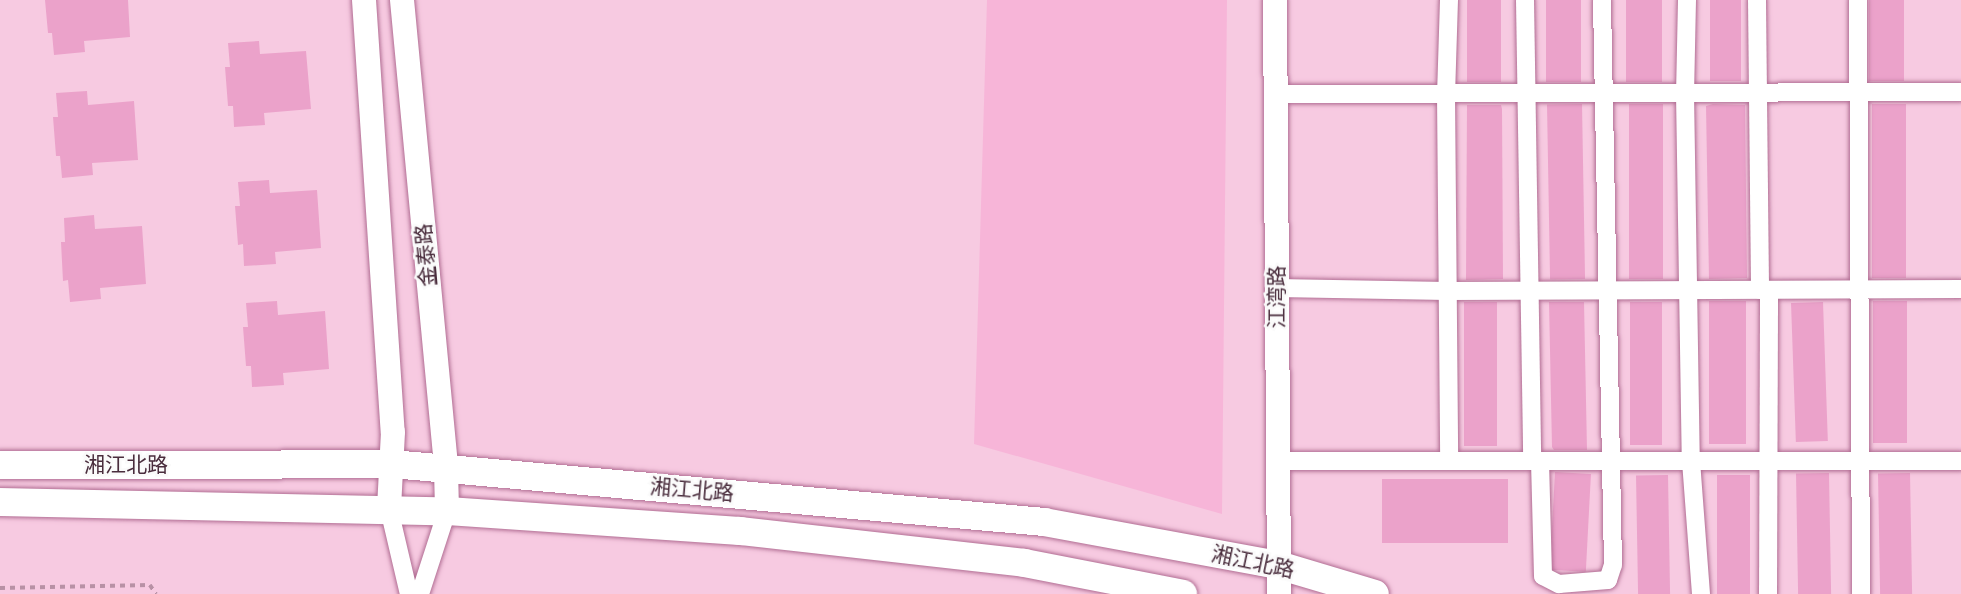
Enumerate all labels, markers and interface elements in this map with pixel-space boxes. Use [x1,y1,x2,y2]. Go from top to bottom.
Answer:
street label: 金泰路 [411,223,441,287]
street label: 江湾路 [1264,266,1290,328]
street label: 湘江北路 [84,452,168,478]
street label: 湘江北路 [649,474,735,506]
street label: 湘江北路 [1209,541,1297,583]

